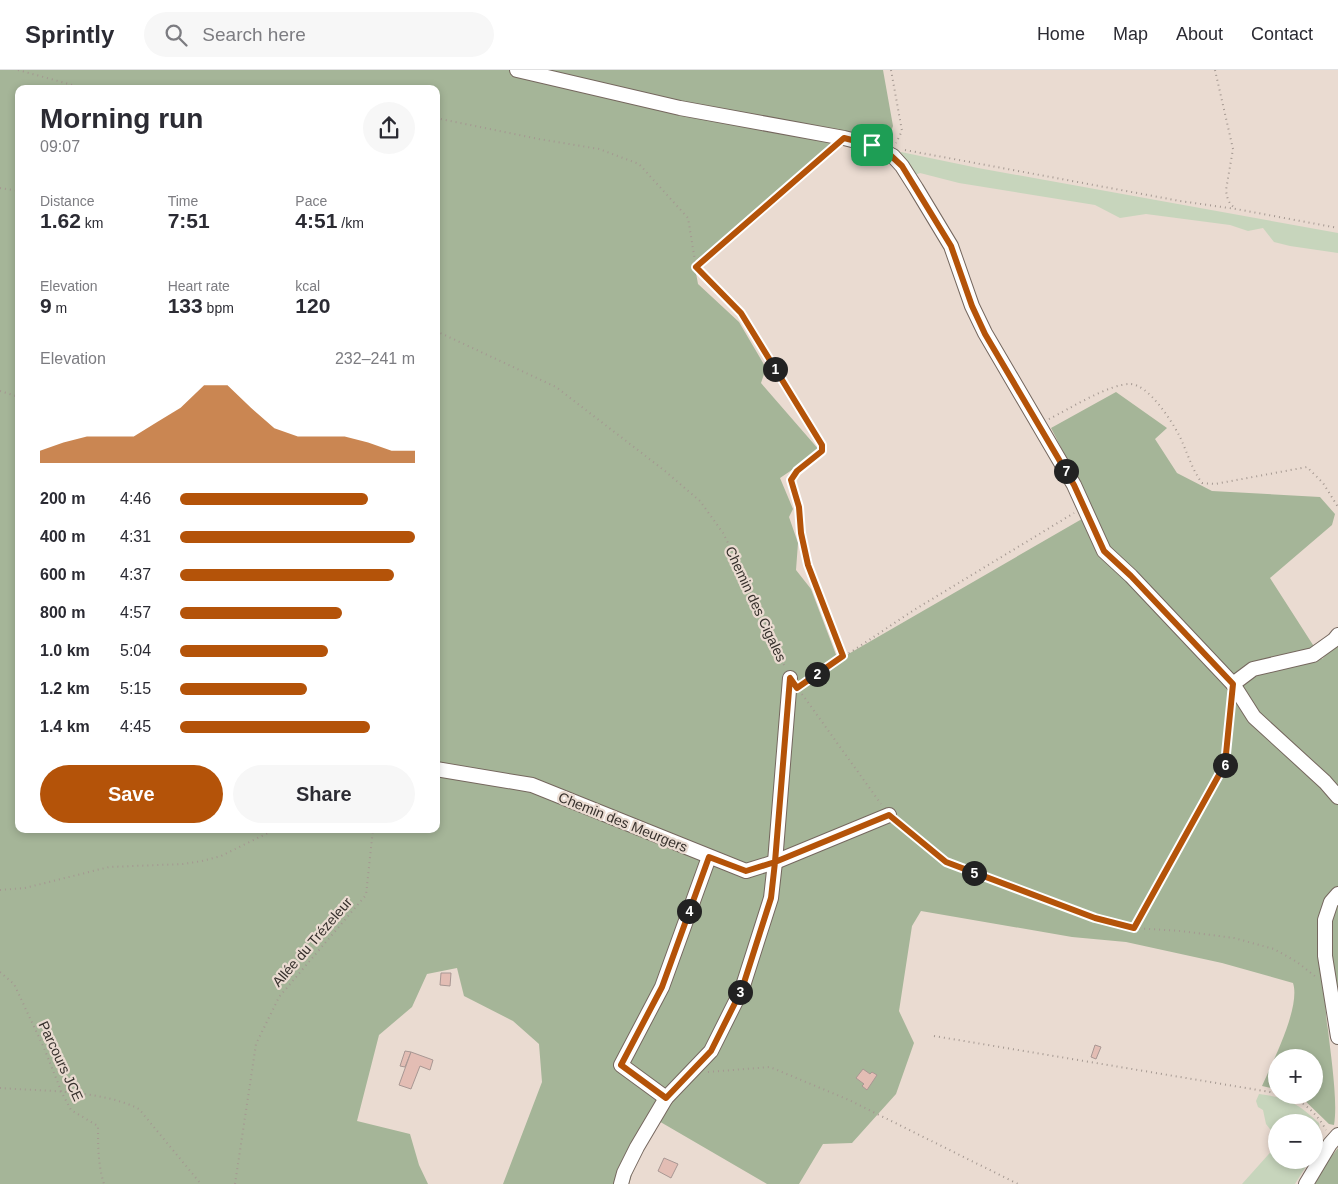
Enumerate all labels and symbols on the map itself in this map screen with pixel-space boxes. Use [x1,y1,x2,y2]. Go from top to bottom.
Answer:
pin [851,124,893,166]
pin: 1 [762,356,788,382]
pin: 7 [1054,458,1078,484]
street label: Chemin des Cigales [722,544,790,664]
pin: 2 [804,662,830,686]
pin: 6 [1212,752,1238,778]
street label: Chemin des Meurgers [556,789,690,855]
pin: 5 [962,860,986,886]
street label: Allée du Trézeleur [269,894,355,990]
pin: 4 [676,898,702,924]
pin: 3 [728,980,752,1004]
street label: Parcours JCE [36,1018,86,1104]

